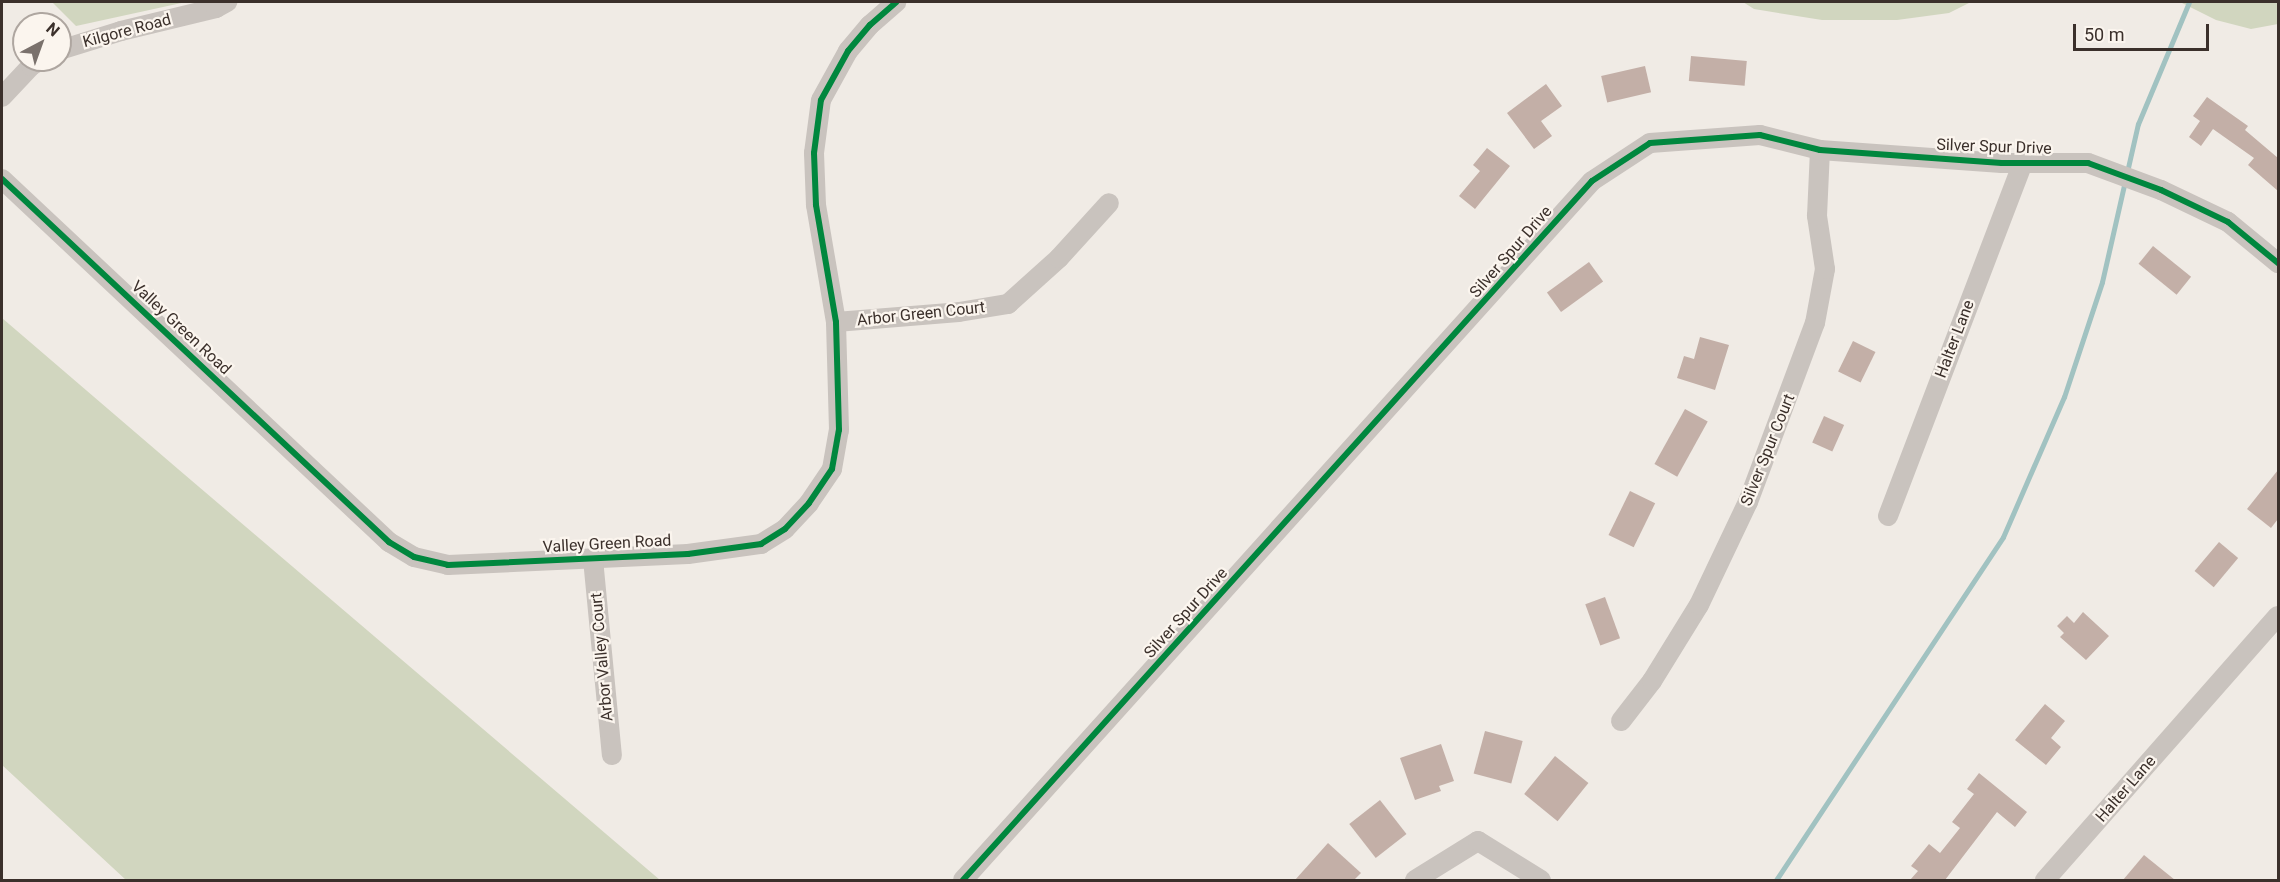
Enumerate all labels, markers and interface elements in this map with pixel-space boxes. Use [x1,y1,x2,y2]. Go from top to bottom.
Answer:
street label: Kilgore Road [81,10,173,52]
north arrow [12,12,72,72]
scale bar [2076,12,2212,50]
text: N [42,19,63,40]
text: 50 m [2084,24,2124,45]
street label: Silver Spur Drive [1936,135,2052,159]
street label: Silver Spur Drive [1466,202,1556,302]
street label: Valley Green Road [127,277,235,379]
street label: Halter Lane [1931,297,1979,381]
street label: Arbor Green Court [856,298,986,330]
street label: Silver Spur Court [1737,391,1799,509]
street label: Valley Green Road [542,531,672,557]
street label: Silver Spur Drive [1140,564,1232,662]
street label: Arbor Valley Court [587,592,617,722]
street label: Halter Lane [2092,752,2160,826]

